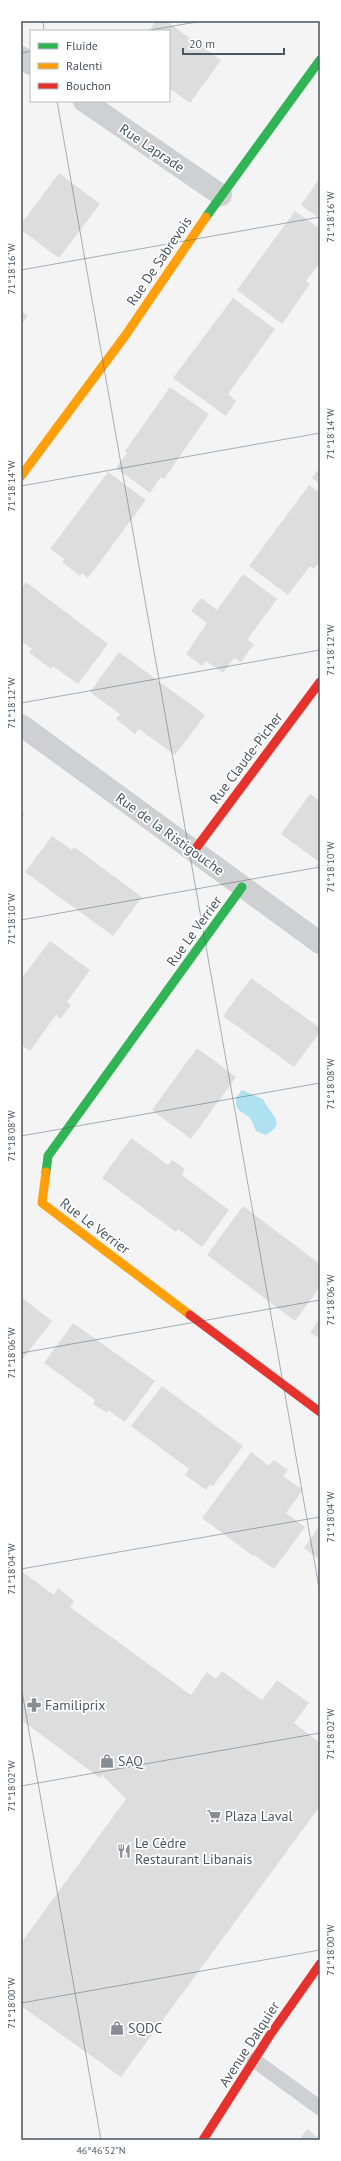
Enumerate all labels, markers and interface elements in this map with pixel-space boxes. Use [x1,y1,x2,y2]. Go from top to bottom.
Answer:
legend [30,30,170,102]
scale bar [183,30,284,56]
text: 20 m [189,36,215,51]
text: Fluide [66,38,98,53]
text: Ralenti [66,58,102,73]
text: Bouchon [66,78,111,93]
street label: Rue Laprade [116,120,188,176]
text: 71°18'16"W [324,191,337,243]
street label: Rue De Sabrevois [123,213,196,309]
text: 71°18'16"W [5,243,18,295]
text: 71°18'14"W [324,408,337,460]
text: 71°18'14"W [5,460,18,512]
text: 71°18'12"W [324,624,337,676]
text: 71°18'12"W [5,677,18,729]
street label: Rue Claude-Picher [206,708,287,807]
street label: Rue de la Ristigouche [112,789,228,879]
text: 71°18'10"W [324,841,337,893]
street label: Rue Le Verrier [162,892,226,970]
text: 71°18'10"W [5,893,18,945]
text: 71°18'08"W [324,1058,337,1110]
text: 71°18'08"W [5,1110,18,1162]
street label: Rue Le Verrier [57,1194,134,1258]
text: 71°18'06"W [324,1274,337,1326]
text: 71°18'06"W [5,1327,18,1379]
text: 71°18'04"W [324,1491,337,1543]
text: 71°18'04"W [5,1543,18,1595]
place label: Familiprix [45,1696,105,1714]
pharmacy icon: Familiprix [26,1697,42,1713]
text: 71°18'02"W [324,1708,337,1760]
place label: SAQ [118,1752,143,1770]
shop icon: SAQ [99,1753,115,1769]
text: 71°18'02"W [5,1760,18,1812]
place label: Plaza Laval [225,1807,292,1825]
supermarket icon: Plaza Laval [206,1808,222,1824]
place label: Le Cèdre Restaurant Libanais [135,1834,253,1868]
restaurant icon: Le Cèdre Restaurant Libanais [116,1843,132,1859]
text: 71°18'00"W [324,1924,337,1976]
text: 71°18'00"W [5,1977,18,2029]
street label: Avenue Dalquier [215,1998,283,2090]
place label: SQDC [128,2019,162,2037]
shop icon: SQDC [109,2020,125,2036]
text: 46°46'52"N [76,2144,126,2157]

